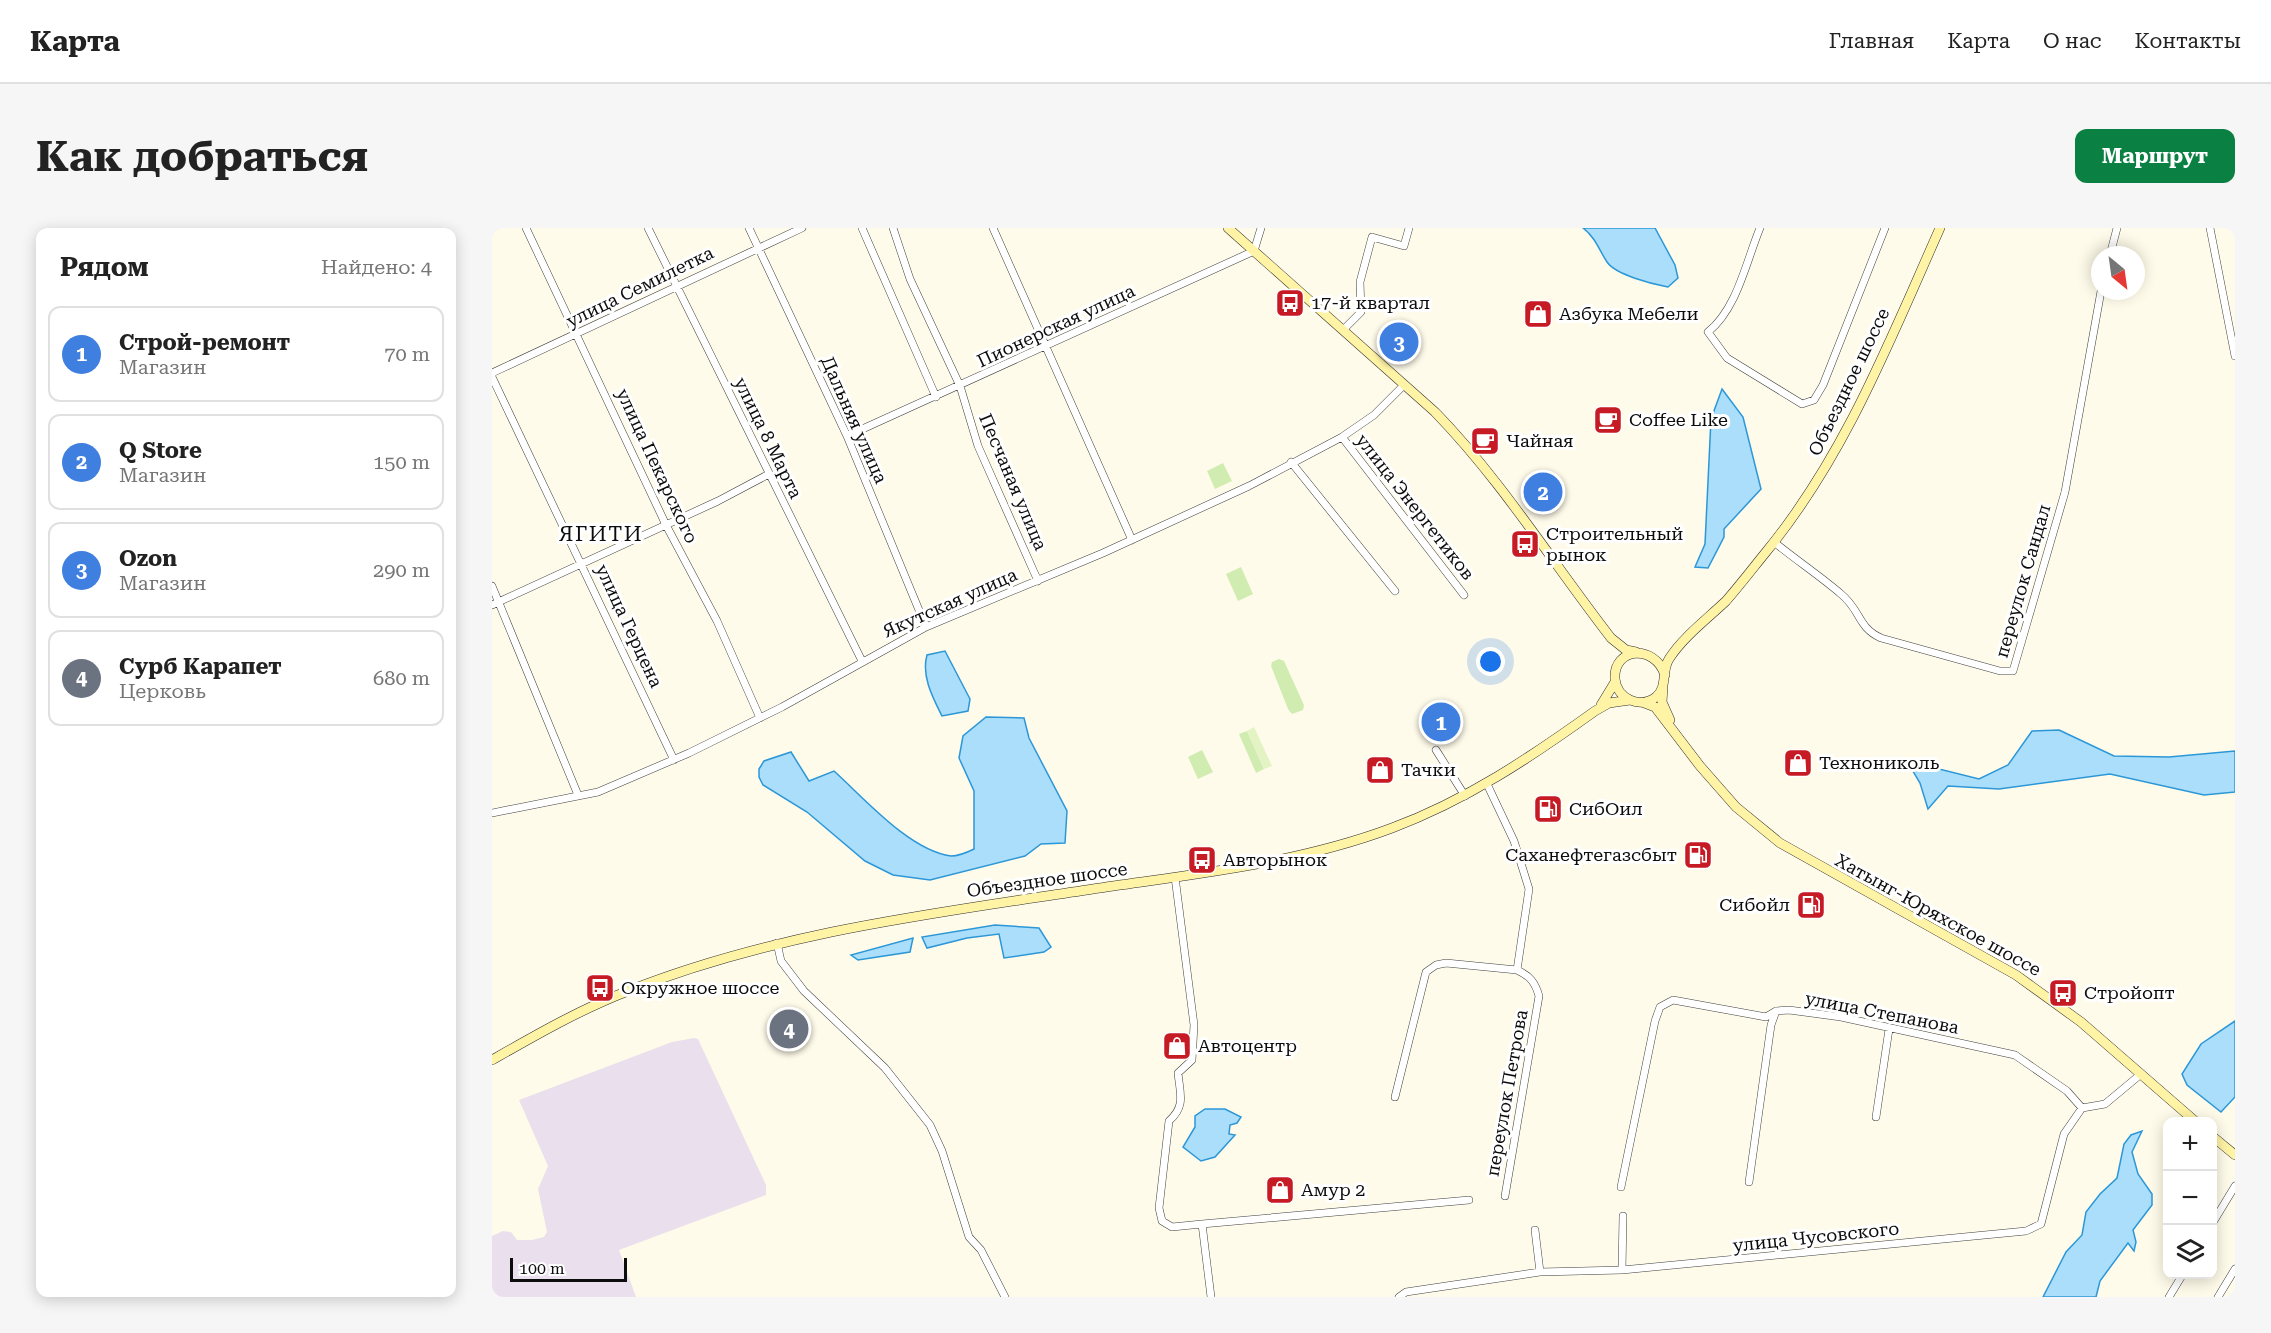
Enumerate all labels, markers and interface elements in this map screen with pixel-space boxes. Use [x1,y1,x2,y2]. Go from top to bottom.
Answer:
text: Карта [30,25,120,58]
text: Главная [1829,29,1914,53]
text: Карта [1947,29,2010,53]
text: О нас [2043,29,2102,53]
text: Контакты [2135,29,2241,53]
button: Маршрут [2075,129,2235,183]
text: Как добраться [36,132,368,181]
street label: улица Семилетка [563,242,717,331]
north arrow [2091,246,2145,300]
text: Рядом [60,252,149,282]
text: Найдено: 4 [321,255,432,279]
street label: Пионерская улица [974,280,1138,371]
bus stop icon: 17-й квартал [1274,287,1306,319]
place label: 17-й квартал [1311,292,1430,313]
shop icon: Азбука Мебели [1522,298,1554,330]
place label: Азбука Мебели [1559,303,1699,324]
street label: Объездное шоссе [1804,304,1894,459]
pin: 3 [1380,320,1418,364]
text: Строй-ремонт [119,330,290,355]
text: 1 [76,342,87,366]
text: 70 m [384,342,430,366]
street label: Дальняя улица [817,353,892,487]
text: Магазин [119,355,206,379]
street label: улица 8 Марта [730,374,807,502]
street label: улица Пекарского [612,385,703,547]
cafe icon: Coffee Like [1592,404,1624,436]
place label: Coffee Like [1629,409,1728,430]
street label: Песчаная улица [975,410,1052,554]
cafe icon: Чайная [1469,425,1501,457]
street label: улица Энергетиков [1352,429,1479,584]
place label: Чайная [1506,430,1573,451]
text: Q Store [119,438,202,463]
text: 2 [76,450,87,474]
text: 150 m [373,450,430,474]
text: Магазин [119,463,206,487]
pin: 2 [1524,470,1562,514]
street label: переулок Сандал [1991,502,2054,660]
district label: ЯГИТИ [559,522,643,546]
place label: Строительный рынок [1546,523,1683,565]
bus stop icon: Строительный рынок [1509,528,1541,560]
text: Ozon [119,546,177,571]
text: 3 [76,558,87,582]
text: 290 m [373,558,430,582]
street label: улица Герцена [592,561,667,691]
street label: Якутская улица [879,563,1020,642]
text: Магазин [119,571,206,595]
your location [1476,647,1505,676]
text: Сурб Карапет [119,654,281,679]
text: 4 [76,666,87,690]
text: 680 m [373,666,430,690]
text: Церковь [119,679,206,703]
pin: 1 [1422,700,1460,744]
shop icon: Технониколь [1782,747,1814,779]
place label: Технониколь [1819,752,1940,773]
shop icon: Тачки [1364,754,1396,786]
place label: Тачки [1401,759,1456,780]
fuel station icon: СибОил [1532,793,1564,825]
place label: СибОил [1569,798,1643,819]
fuel station icon: Саханефтегазсбыт [1682,839,1714,871]
bus stop icon: Авторынок [1186,844,1218,876]
place label: Саханефтегазсбыт [1505,844,1677,865]
place label: Авторынок [1223,849,1328,870]
street label: Хатынг-Юряхское шоссе [1832,849,2045,980]
street label: Объездное шоссе [965,858,1129,901]
fuel station icon: Сибойл [1795,889,1827,921]
place label: Сибойл [1719,894,1790,915]
bus stop icon: Окружное шоссе [584,972,616,1004]
place label: Окружное шоссе [621,977,779,998]
bus stop icon: Стройопт [2047,977,2079,1009]
place label: Стройопт [2084,982,2175,1003]
street label: улица Степанова [1803,987,1961,1038]
pin: 4 [770,1006,808,1052]
street label: переулок Петрова [1481,1008,1532,1178]
shop icon: Автоцентр [1161,1030,1193,1062]
place label: Автоцентр [1198,1035,1297,1056]
map controls [2163,1117,2217,1279]
button: + [2163,1117,2217,1171]
button: − [2163,1171,2217,1225]
shop icon: Амур 2 [1264,1174,1296,1206]
place label: Амур 2 [1301,1179,1365,1200]
street label: улица Чусовского [1732,1217,1900,1256]
button: layers [2163,1225,2217,1279]
scale bar [510,1255,627,1282]
text: 100 m [519,1259,565,1278]

